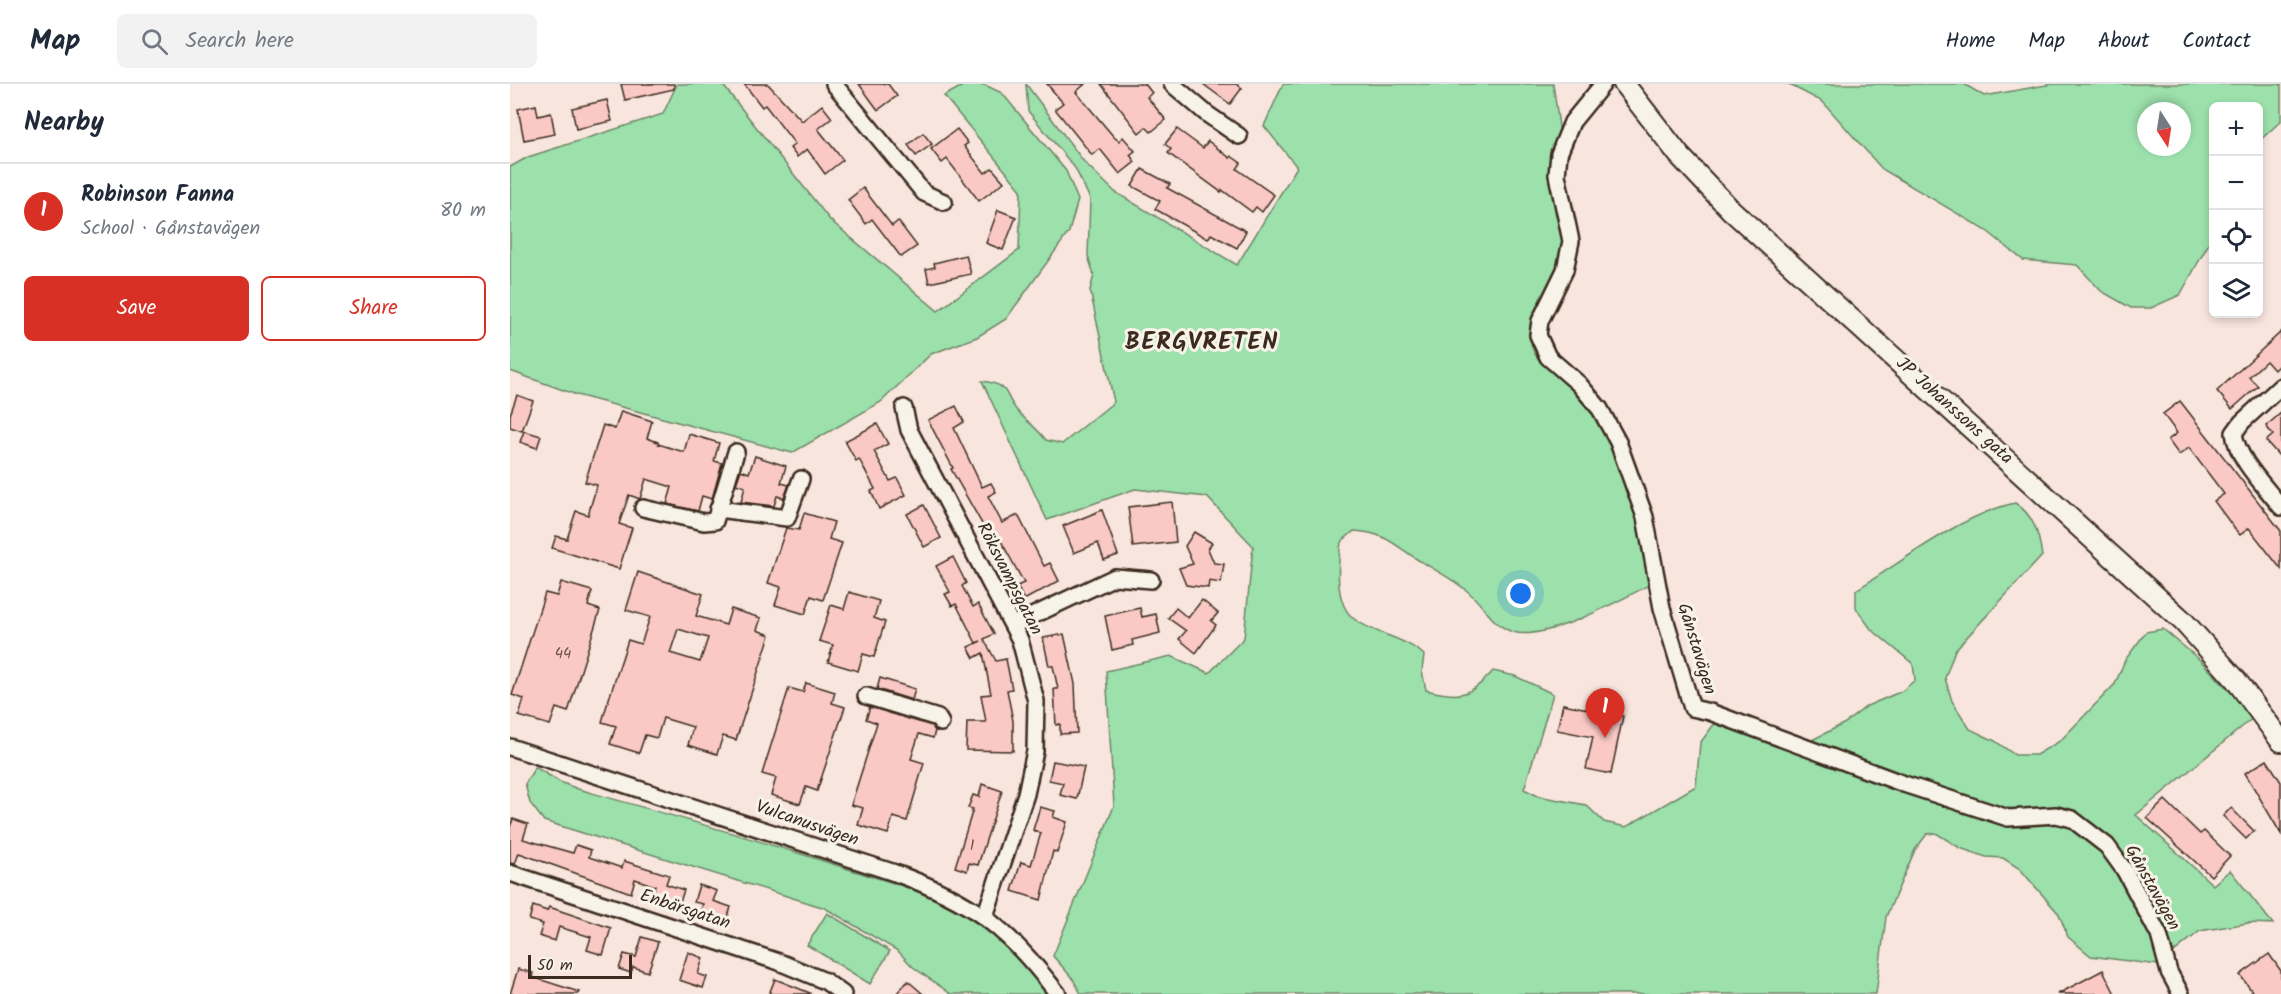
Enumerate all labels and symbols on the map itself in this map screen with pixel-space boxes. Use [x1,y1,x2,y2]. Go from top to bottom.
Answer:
north arrow [2137,102,2191,156]
district label: BERGVRETEN [1125,323,1279,362]
street label: JP Johanssons gata [1889,350,2019,472]
street label: Röksvampsgatan [968,517,1050,641]
your location [1506,579,1535,608]
street label: Gånstavägen [1668,600,1724,698]
house number: 44 [555,642,571,666]
pin: 1 [1586,688,1624,738]
street label: Vulcanusvägen [752,793,862,855]
house number: 1 [970,834,975,858]
street label: Gånstavägen [2116,840,2188,936]
street label: Enbärsgatan [636,882,734,938]
scale bar [528,952,632,980]

